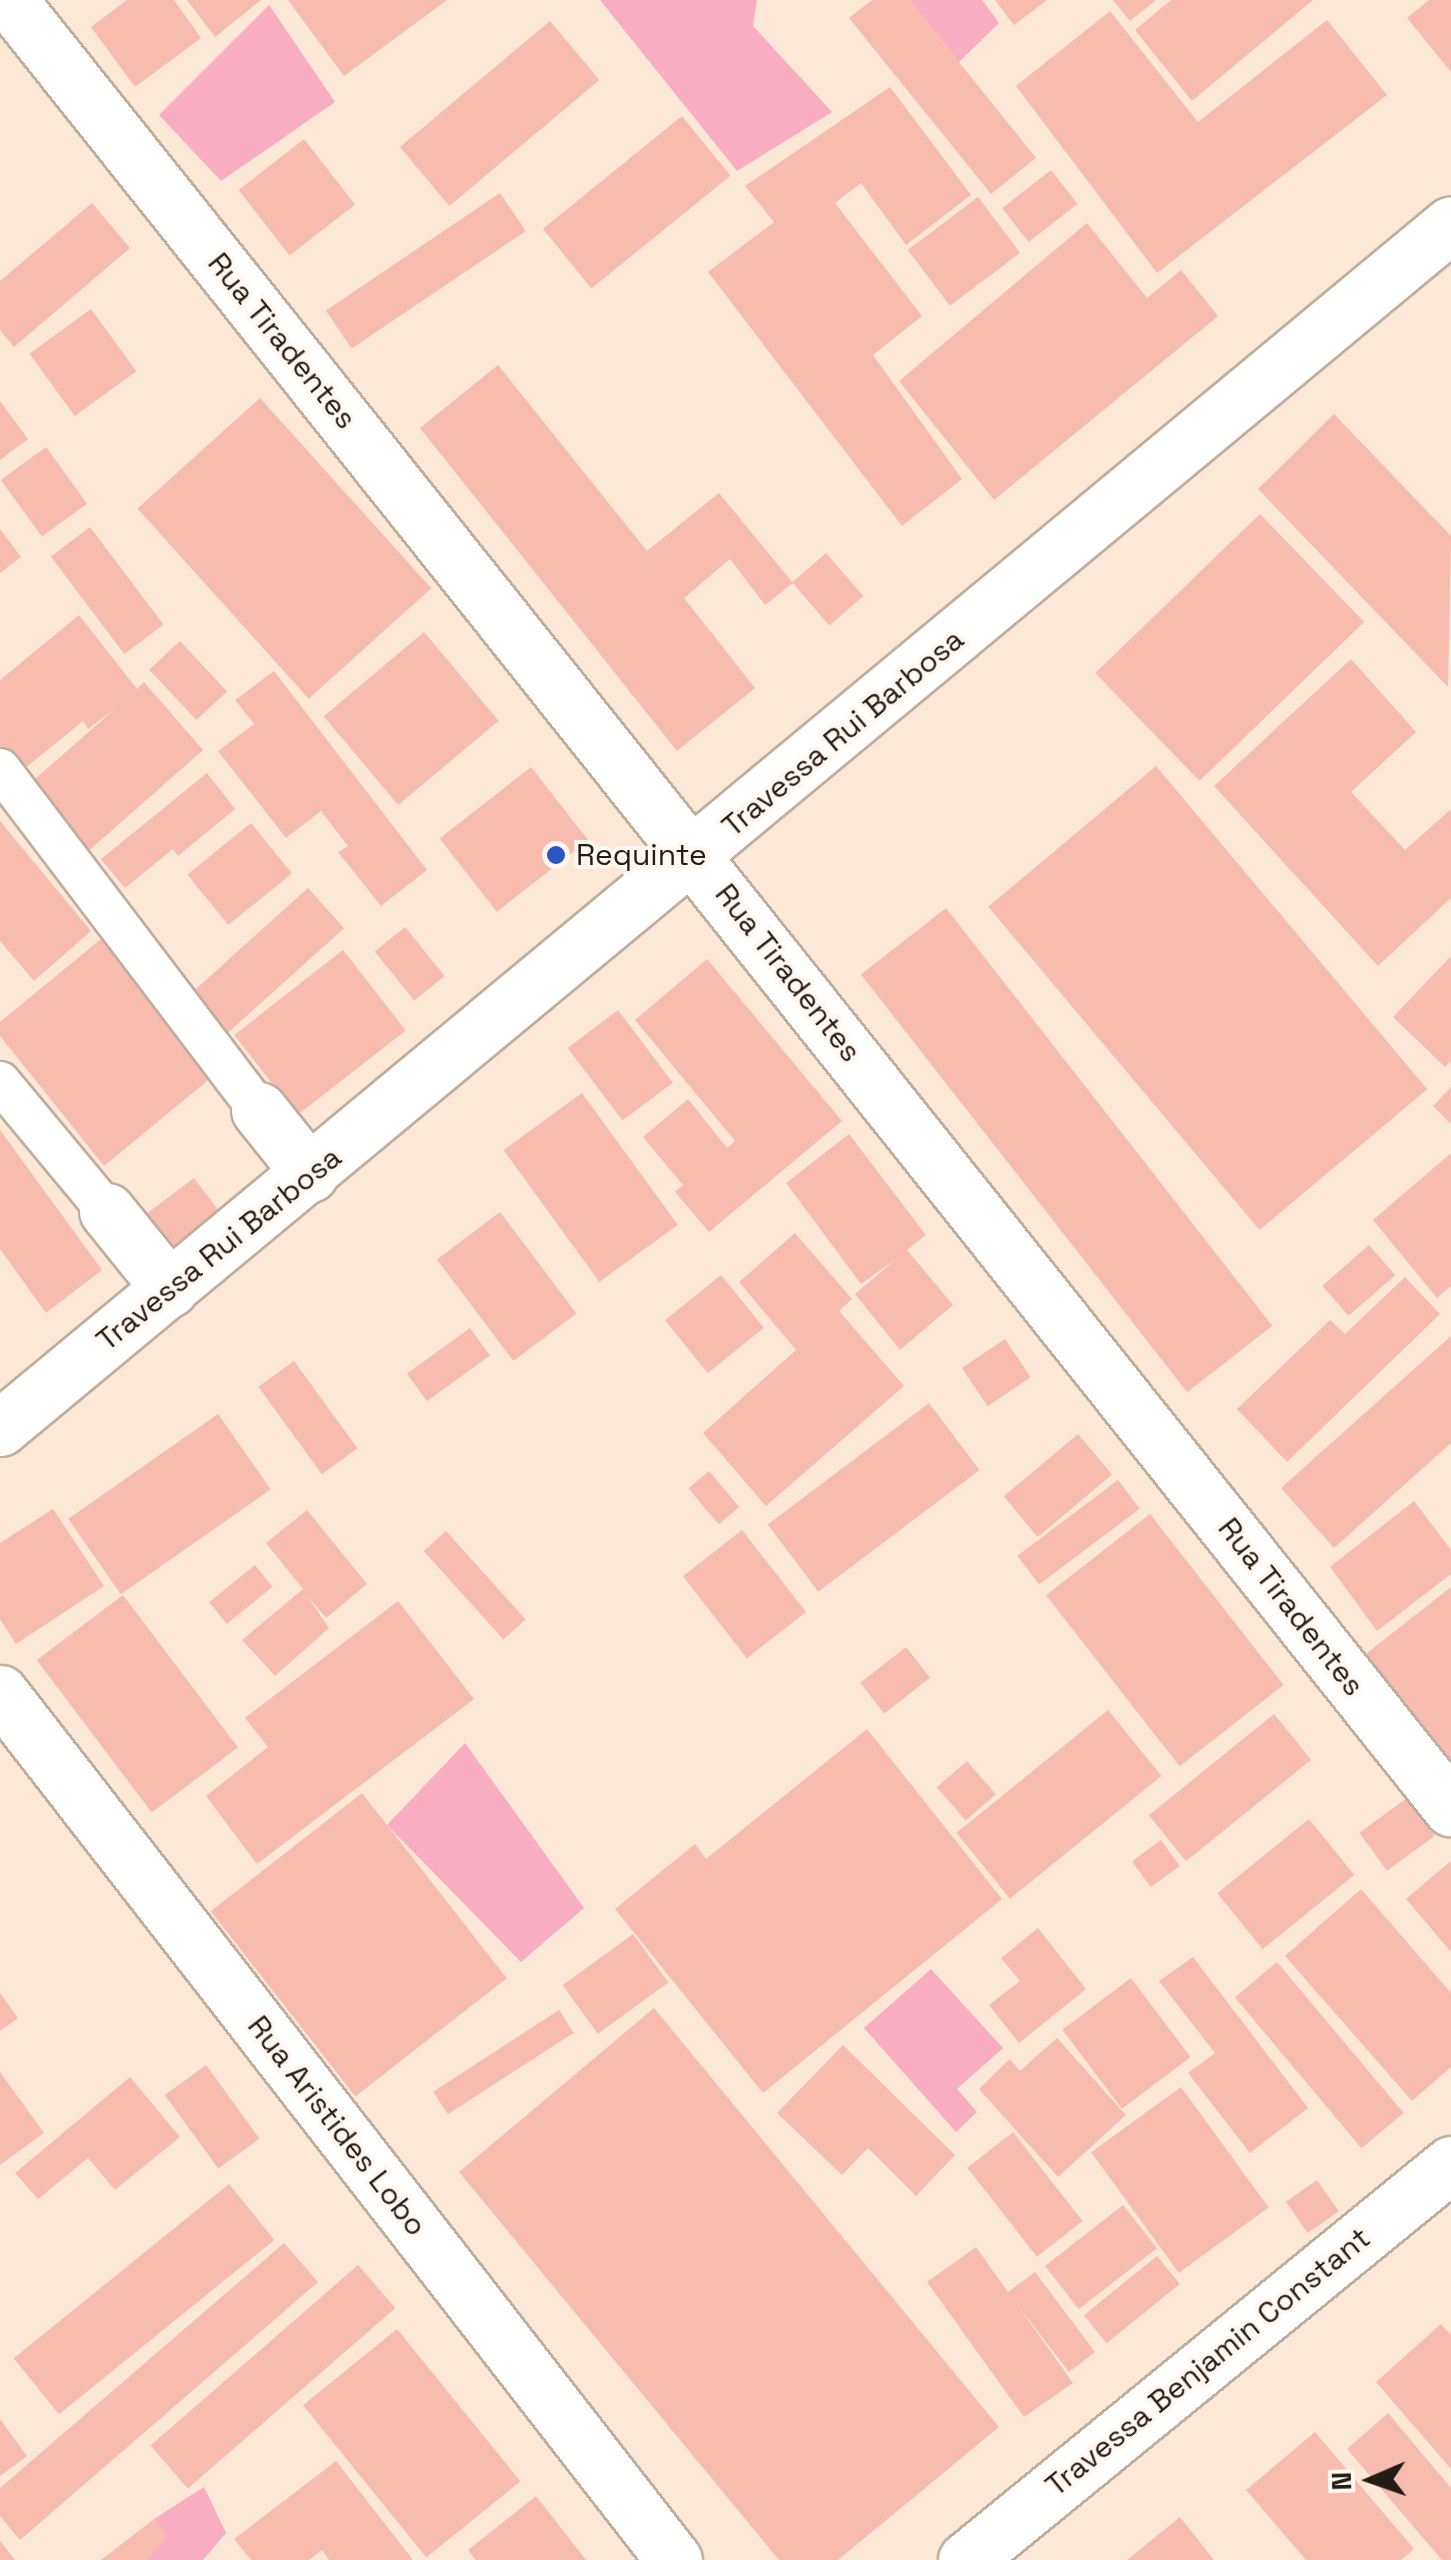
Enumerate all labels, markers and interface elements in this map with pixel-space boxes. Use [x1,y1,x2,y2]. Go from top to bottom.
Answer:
street label: Rua Tiradentes [200,246,364,436]
street label: Travessa Rui Barbosa [715,622,971,844]
place label: Requinte [576,837,707,873]
marker: Requinte [545,844,567,866]
street label: Rua Tiradentes [707,877,869,1069]
street label: Travessa Rui Barbosa [90,1139,348,1359]
street label: Rua Tiradentes [1210,1511,1372,1703]
street label: Rua Aristides Lobo [240,2009,434,2243]
street label: Travessa Benjamin Constant [1039,2220,1377,2504]
north arrow [1321,2430,1421,2530]
text: N [1323,2471,1359,2491]

